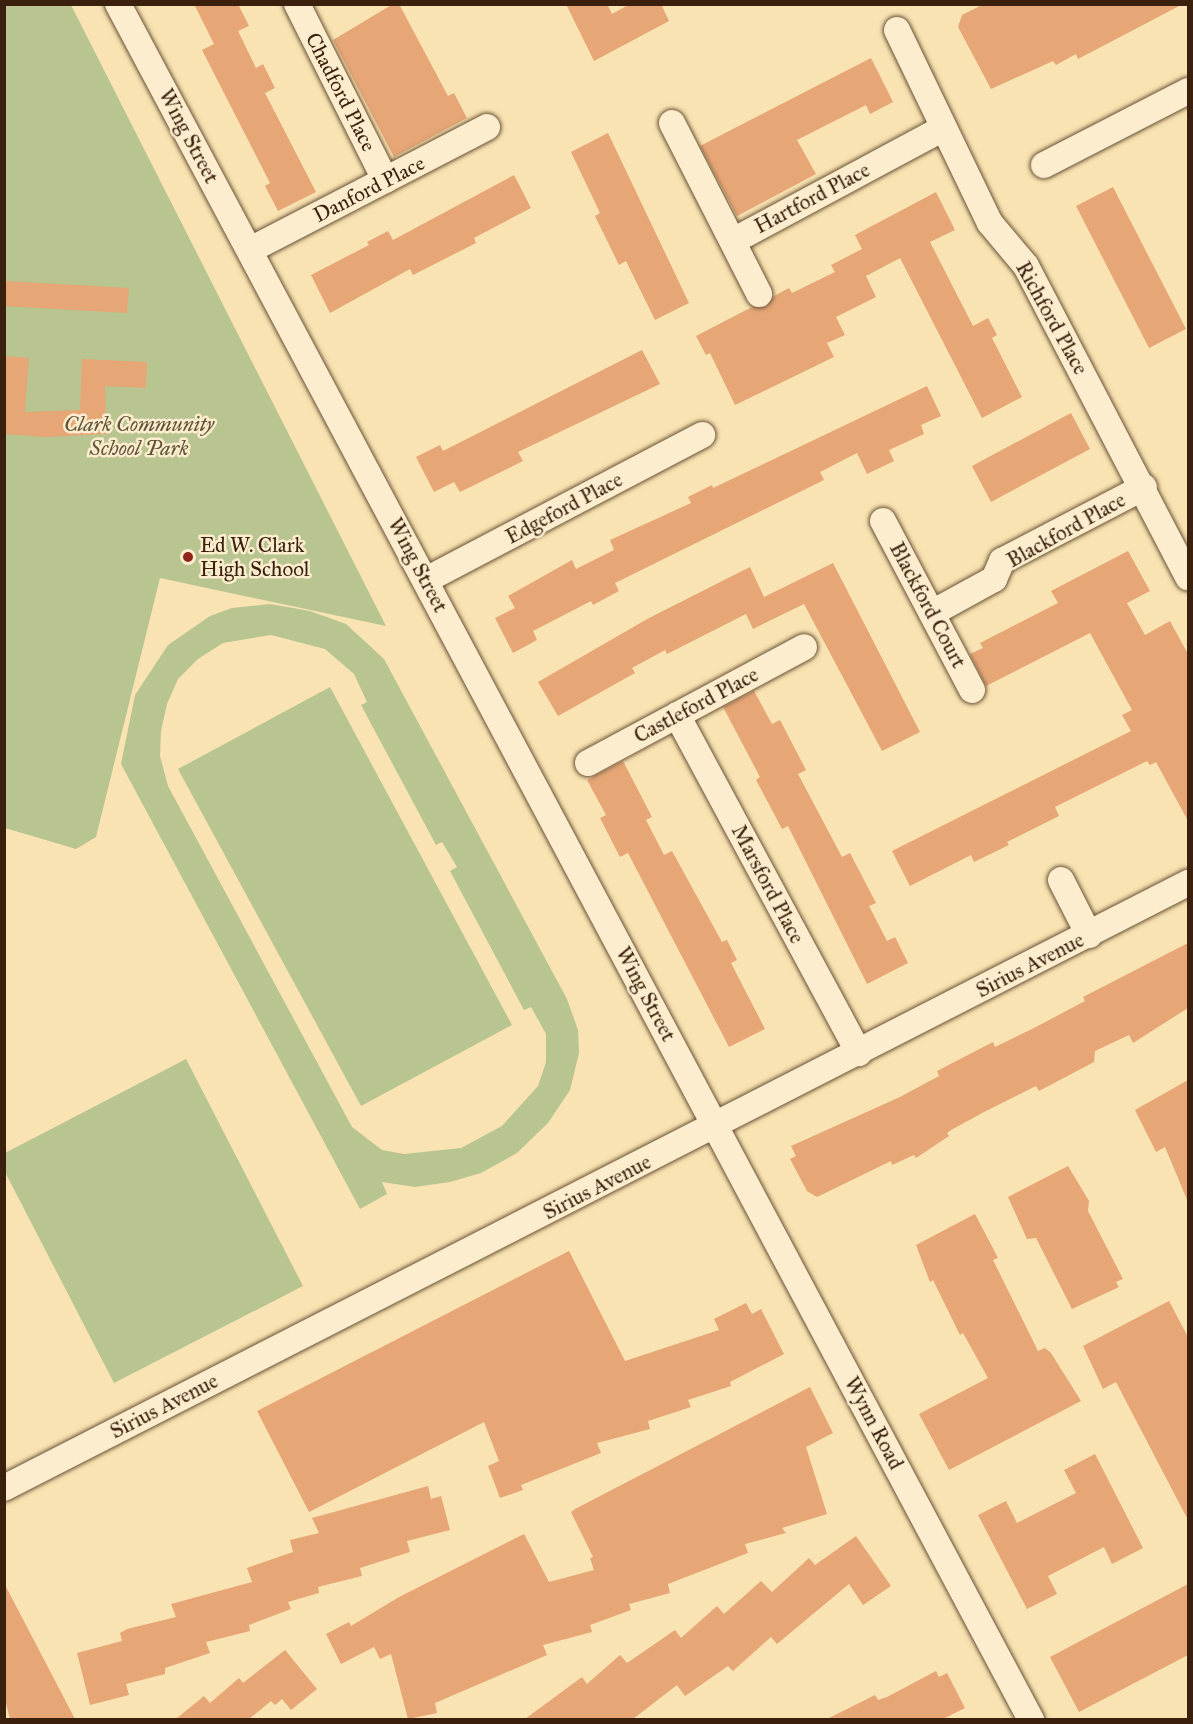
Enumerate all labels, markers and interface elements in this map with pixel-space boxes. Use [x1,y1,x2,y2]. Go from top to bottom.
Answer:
street label: Chadford Place [300,28,382,156]
street label: Wing Street [154,84,224,188]
street label: Danford Place [309,150,429,228]
street label: Hartford Place [750,157,874,239]
street label: Richford Place [1011,257,1093,379]
park label: Clark Community School Park [64,411,214,461]
street label: Edgeford Place [501,467,627,549]
street label: Blackford Place [1002,487,1130,573]
street label: Wing Street [383,513,453,617]
place label: Ed W. Clark High School [200,532,310,582]
street label: Blackford Court [884,538,972,672]
marker: Ed W. Clark High School [181,550,195,564]
street label: Castleford Place [629,662,763,748]
street label: Marsford Place [726,820,810,948]
street label: Sirius Avenue [972,927,1088,1003]
street label: Wing Street [611,942,681,1046]
street label: Sirius Avenue [539,1149,655,1225]
street label: Sirius Avenue [106,1368,222,1444]
street label: Wynn Road [839,1372,909,1474]

